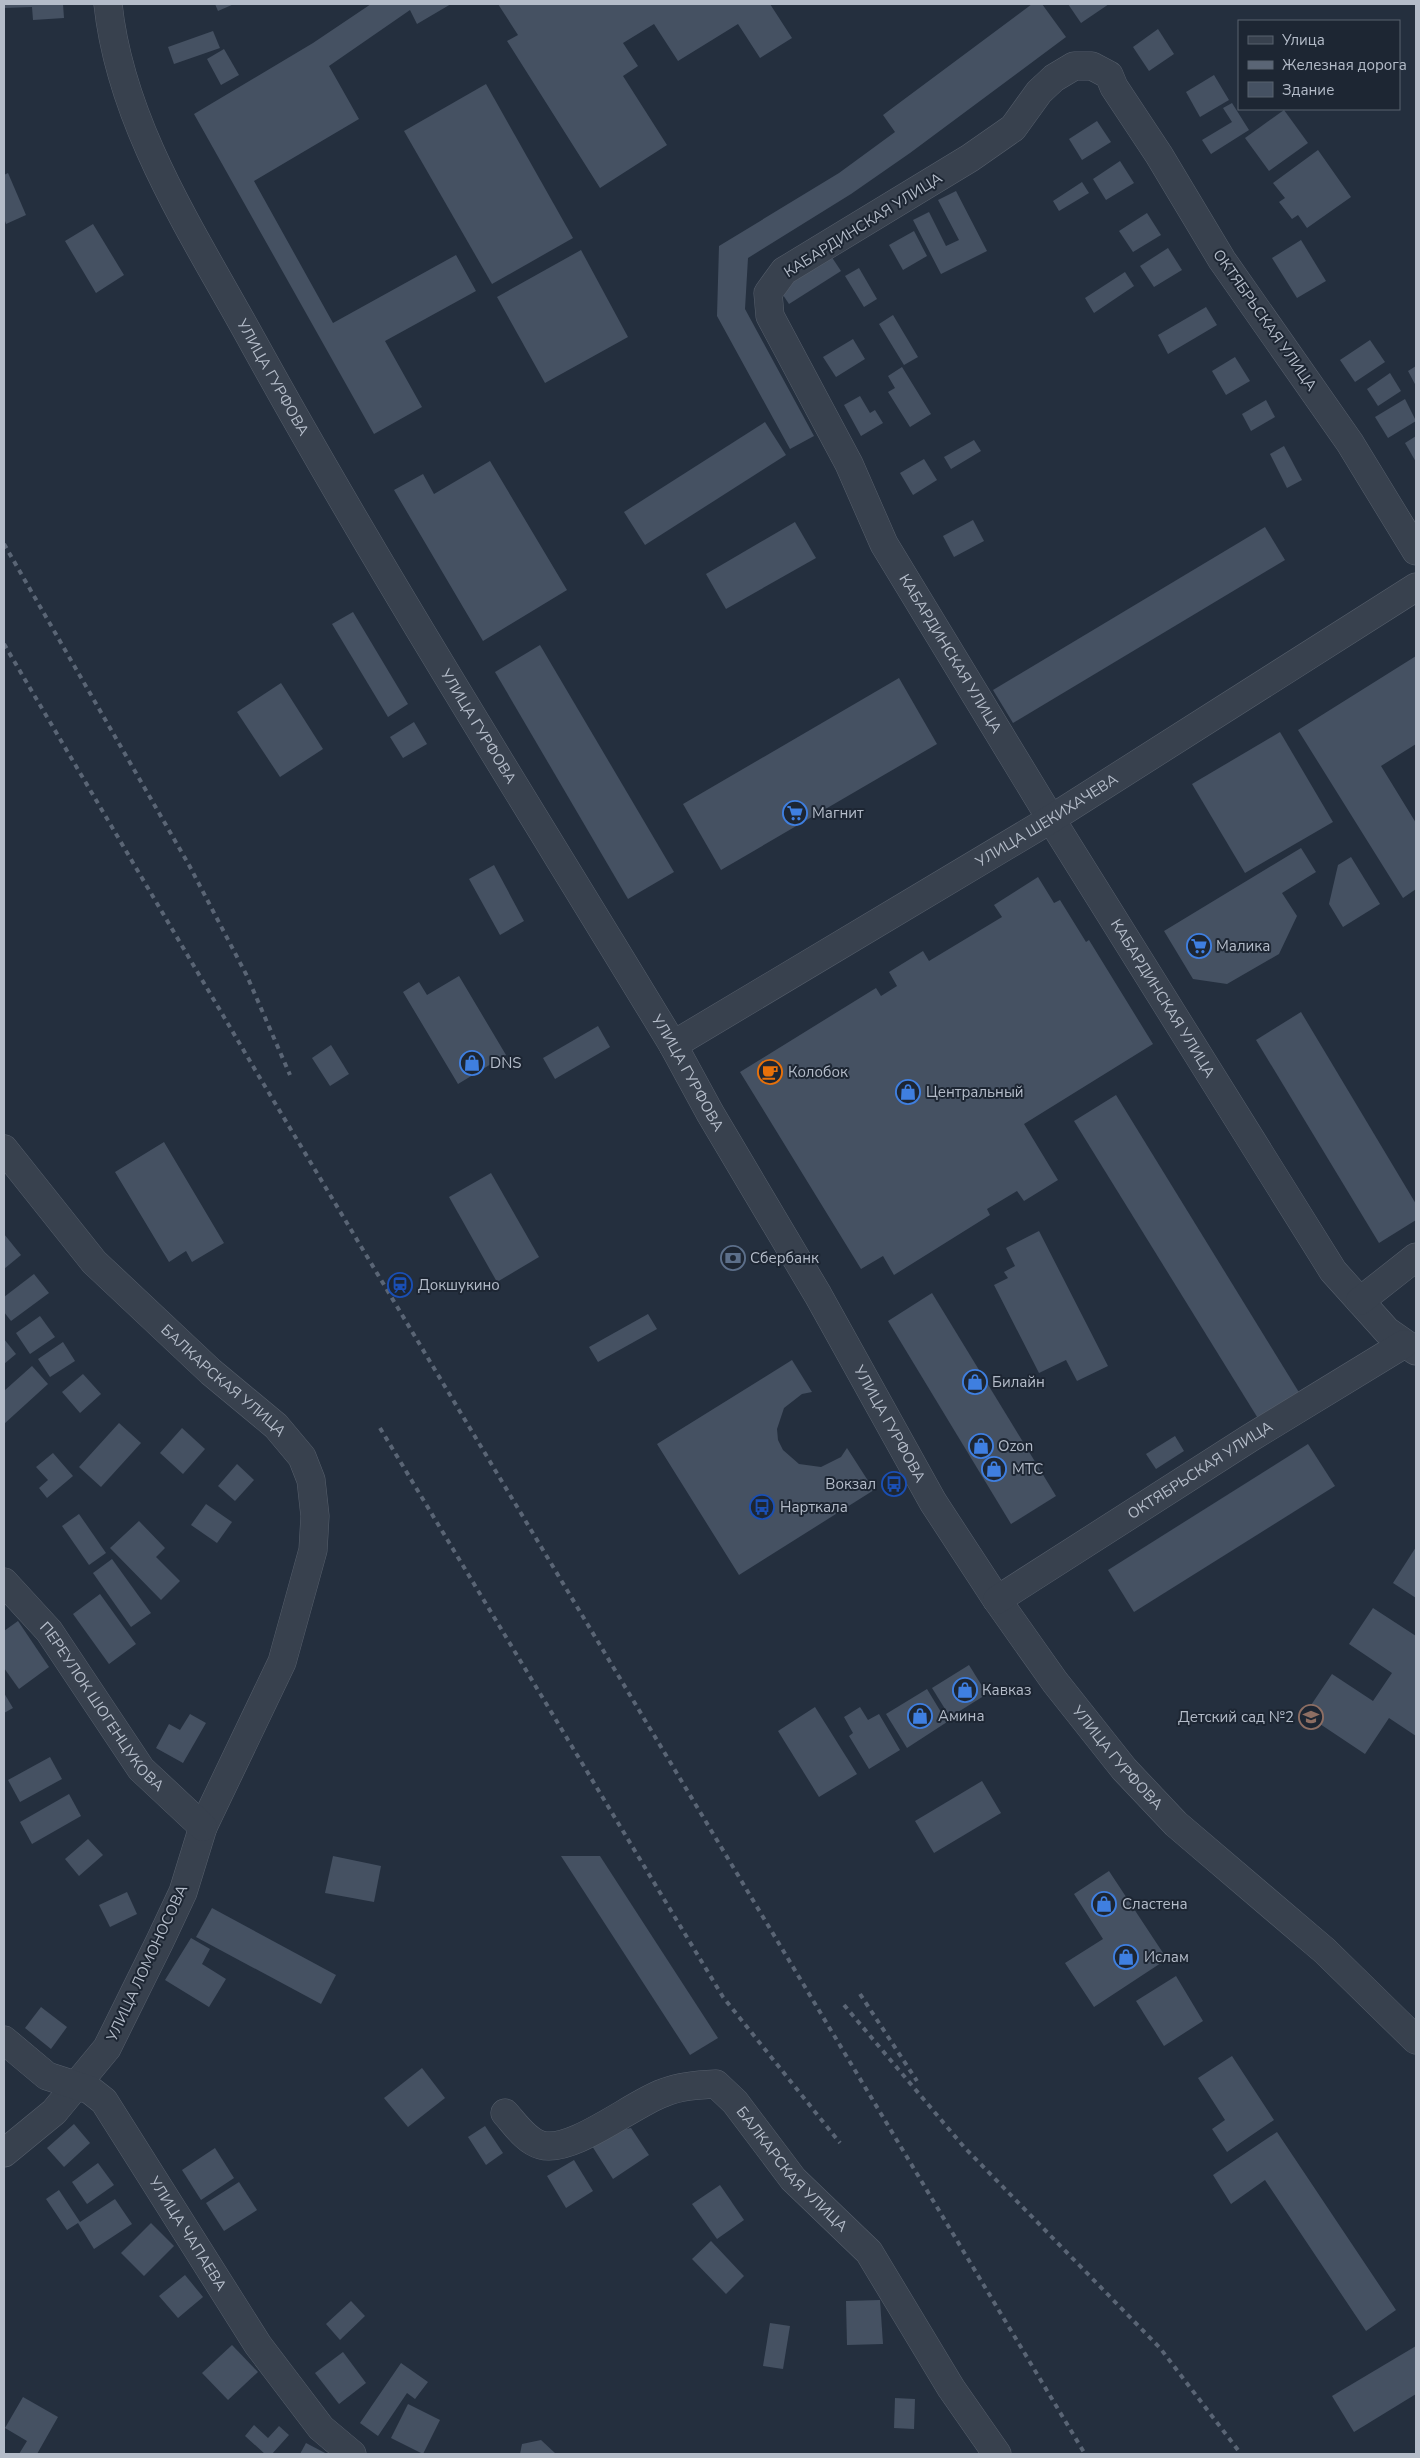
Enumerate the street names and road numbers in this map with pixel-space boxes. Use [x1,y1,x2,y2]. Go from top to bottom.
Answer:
street label: КАБАРДИНСКАЯ УЛИЦА [780,168,946,282]
street label: ОКТЯБРЬСКАЯ УЛИЦА [1208,245,1322,395]
street label: УЛИЦА ГУРФОВА [232,314,314,439]
street label: КАБАРДИНСКАЯ УЛИЦА [894,570,1007,737]
street label: УЛИЦА ГУРФОВА [435,664,521,788]
street label: УЛИЦА ШЕКИХАЧЕВА [971,769,1122,872]
street label: КАБАРДИНСКАЯ УЛИЦА [1106,915,1220,1081]
street label: УЛИЦА ГУРФОВА [646,1010,729,1135]
street label: БАЛКАРСКАЯ УЛИЦА [157,1320,291,1441]
street label: УЛИЦА ГУРФОВА [849,1361,930,1486]
street label: ОКТЯБРЬСКАЯ УЛИЦА [1124,1416,1276,1524]
street label: ПЕРЕУЛОК ШОГЕНЦУКОВА [35,1617,169,1796]
street label: УЛИЦА ГУРФОВА [1067,1701,1167,1814]
street label: УЛИЦА ЛОМОНОСОВА [101,1881,192,2046]
street label: БАЛКАРСКАЯ УЛИЦА [732,2102,852,2236]
street label: УЛИЦА ЧАПАЕВА [144,2172,231,2295]

